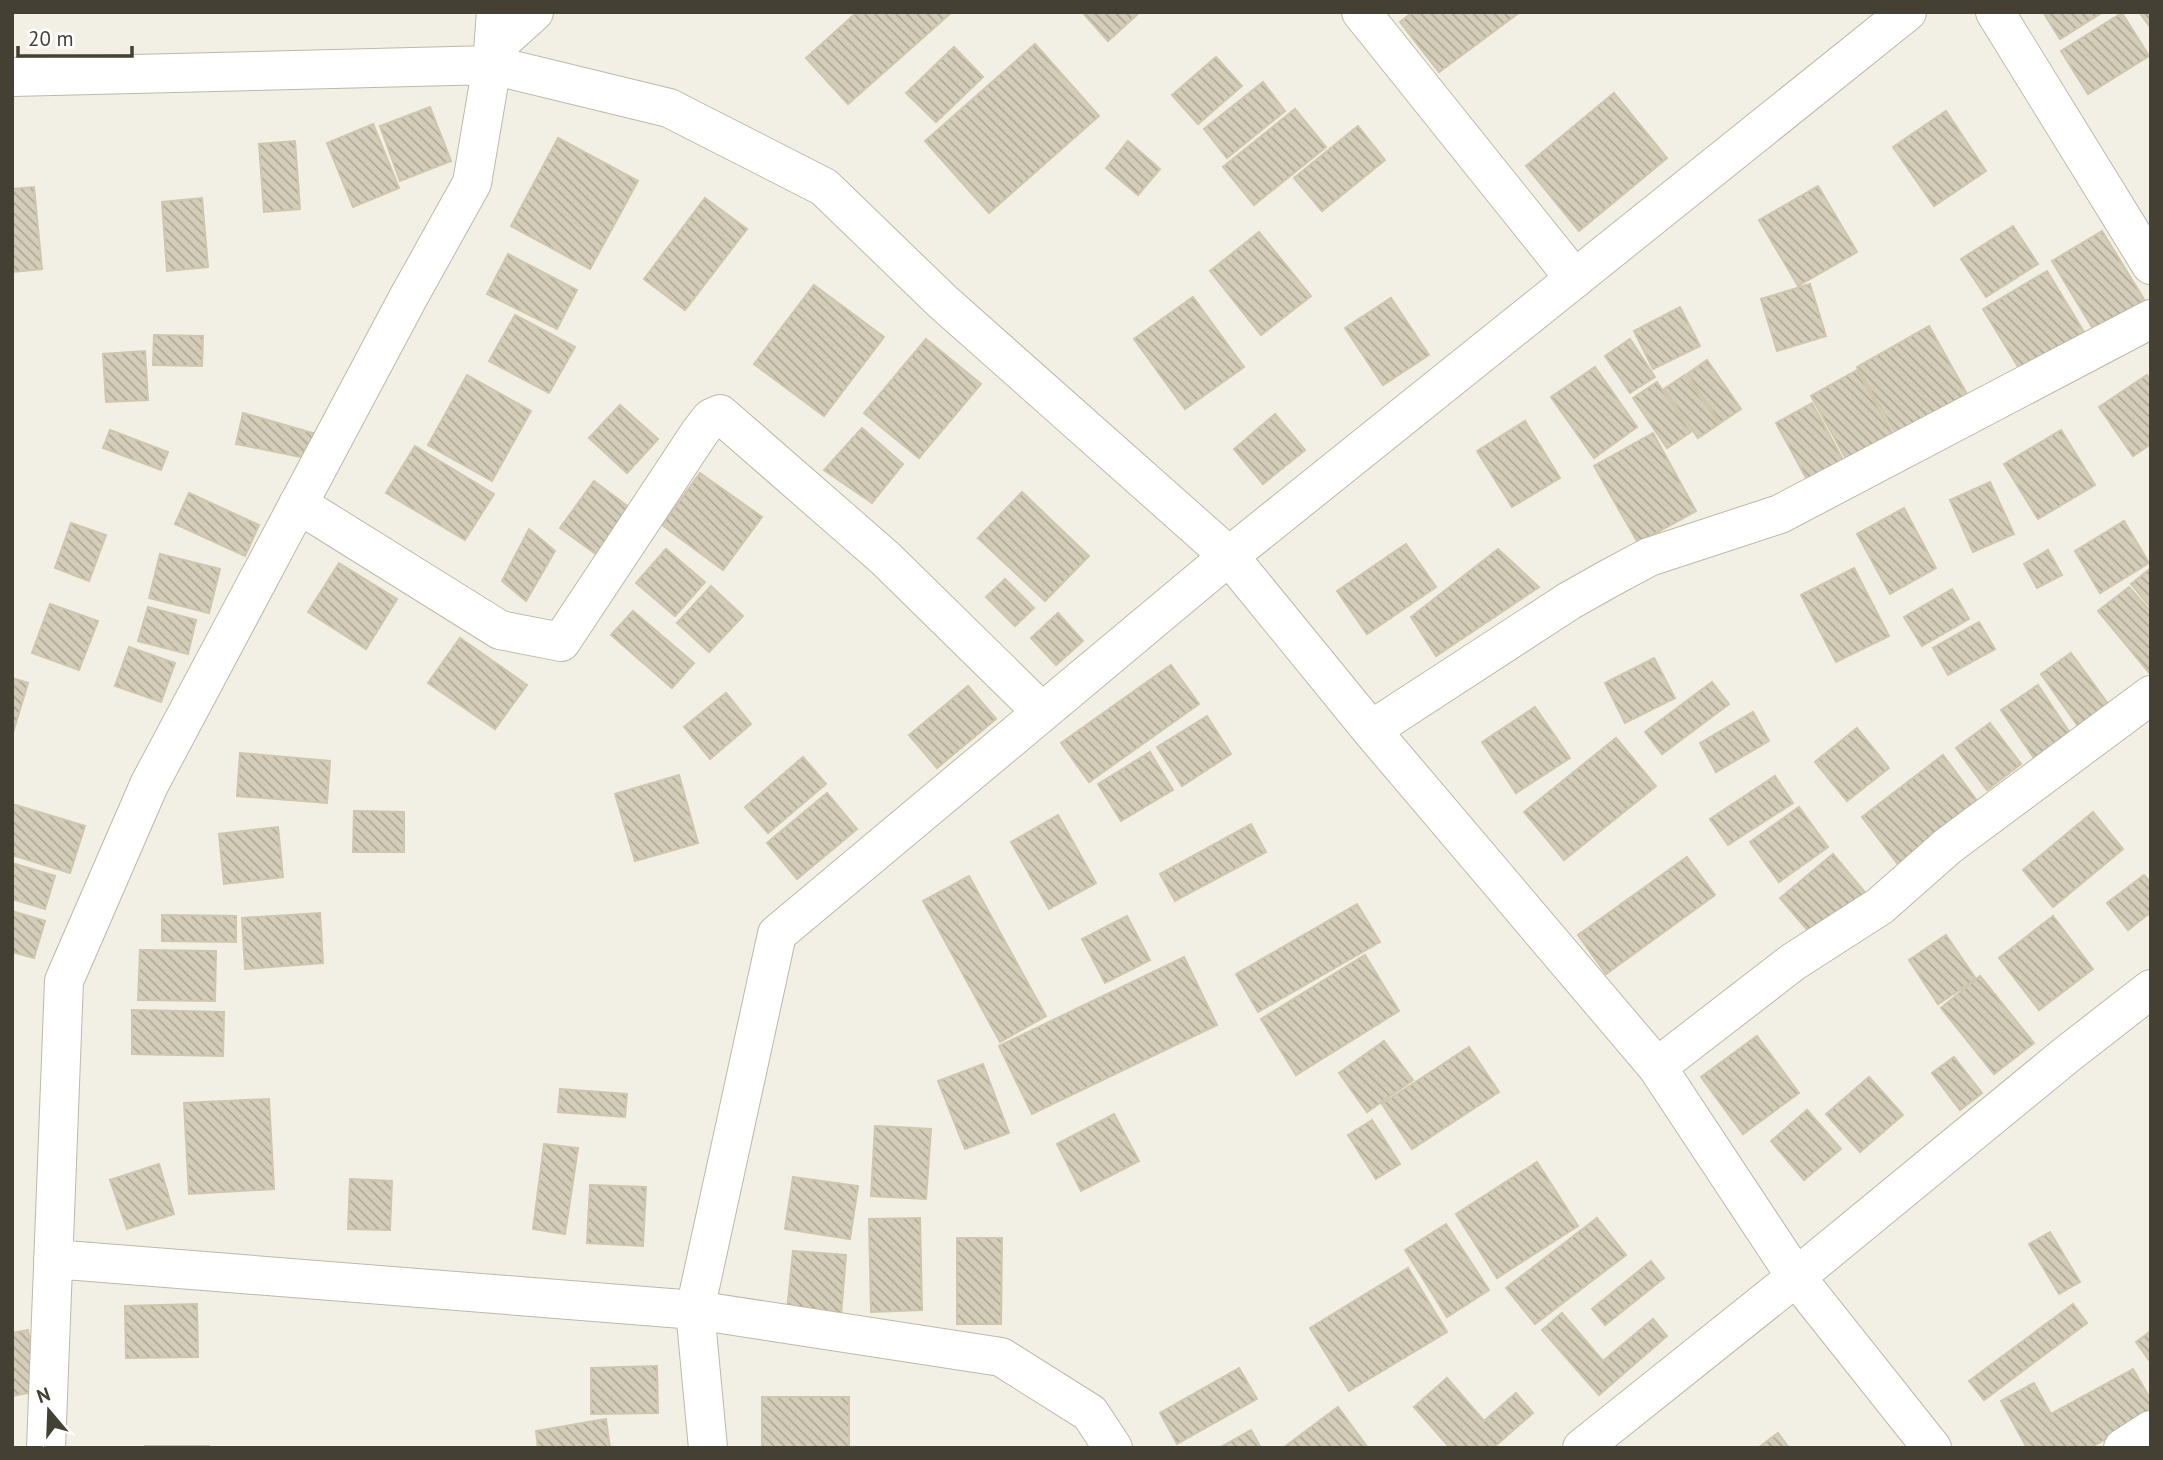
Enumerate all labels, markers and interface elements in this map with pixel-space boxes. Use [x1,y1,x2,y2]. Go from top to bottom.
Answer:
scale bar [18,14,131,58]
text: 20 m [28,25,74,52]
north arrow [14,1376,84,1446]
text: N [34,1382,53,1408]

